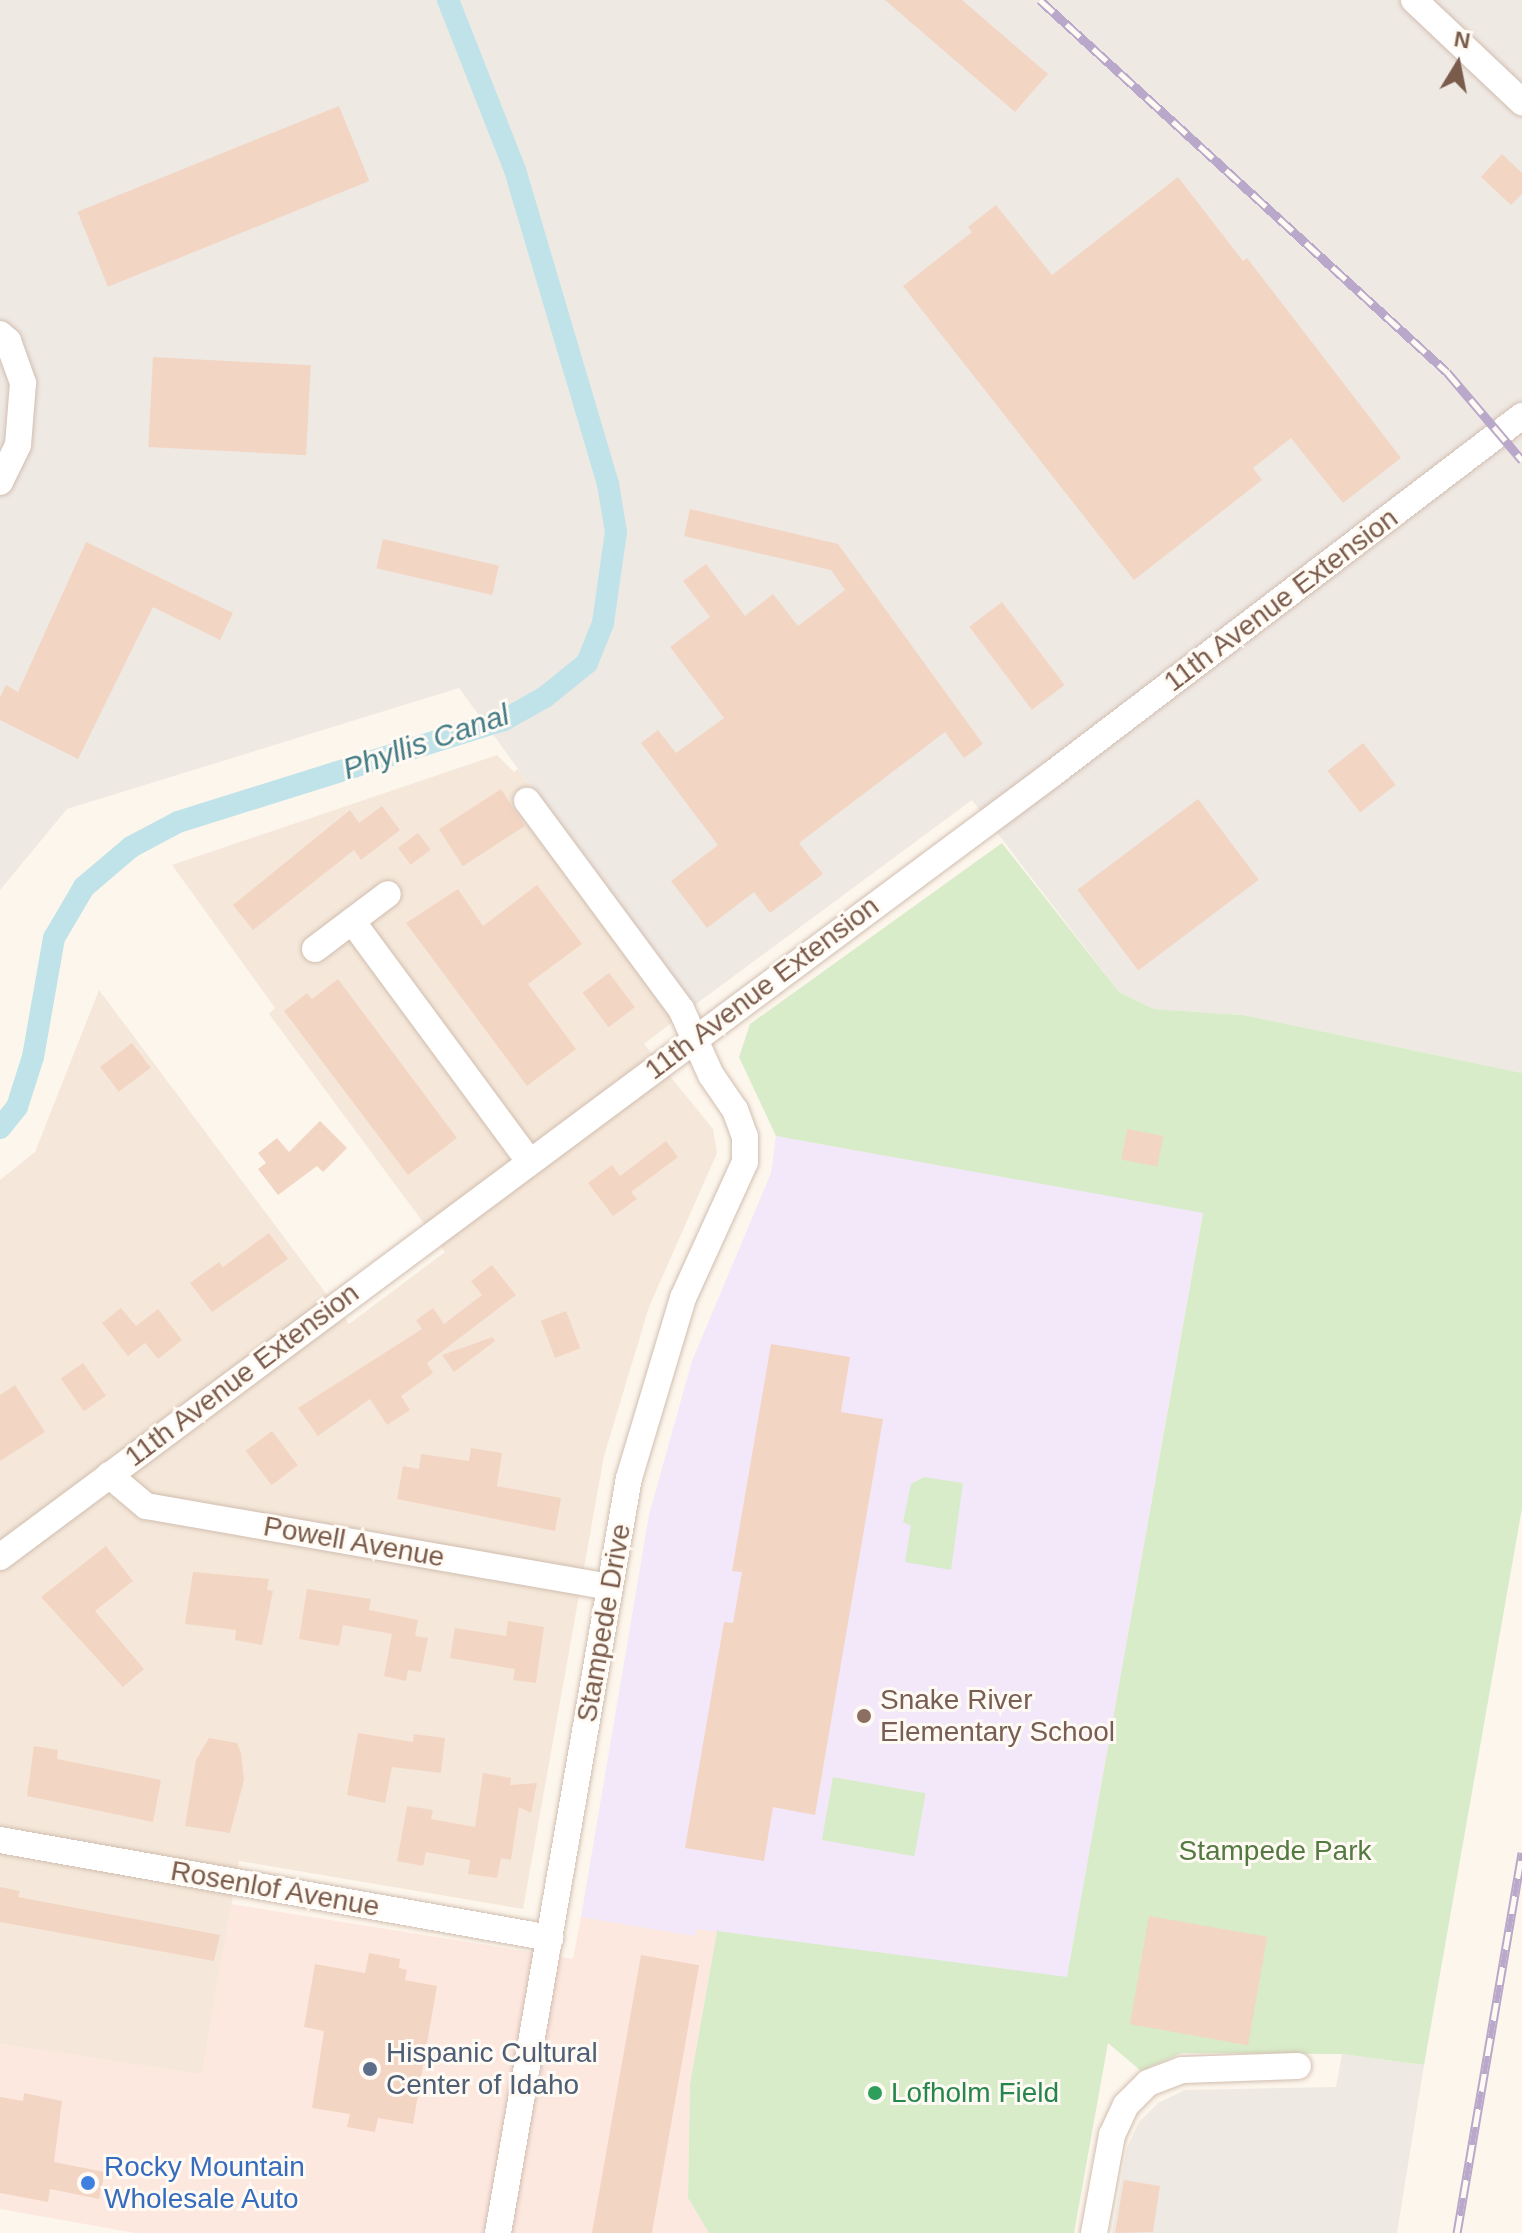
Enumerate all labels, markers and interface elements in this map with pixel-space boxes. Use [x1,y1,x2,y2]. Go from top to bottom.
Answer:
north arrow [1418,24,1498,104]
text: N [1452,26,1472,54]
street label: 11th Avenue Extension [1157,501,1405,699]
water label: Phyllis Canal [338,697,514,787]
street label: 11th Avenue Extension [638,889,886,1087]
street label: 11th Avenue Extension [118,1276,366,1474]
street label: Powell Avenue [260,1509,448,1575]
street label: Stampede Drive [570,1521,638,1725]
place label: Snake River Elementary School [880,1683,1115,1749]
marker: Snake River Elementary School [855,1707,873,1725]
park label: Stampede Park [1179,1834,1371,1868]
street label: Rosenlof Avenue [167,1854,383,1924]
place label: Hispanic Cultural Center of Idaho [386,2036,598,2102]
marker: Hispanic Cultural Center of Idaho [361,2060,379,2078]
place label: Lofholm Field [891,2076,1059,2110]
marker: Lofholm Field [866,2084,884,2102]
place label: Rocky Mountain Wholesale Auto [104,2150,305,2216]
marker: Rocky Mountain Wholesale Auto [79,2174,97,2192]

